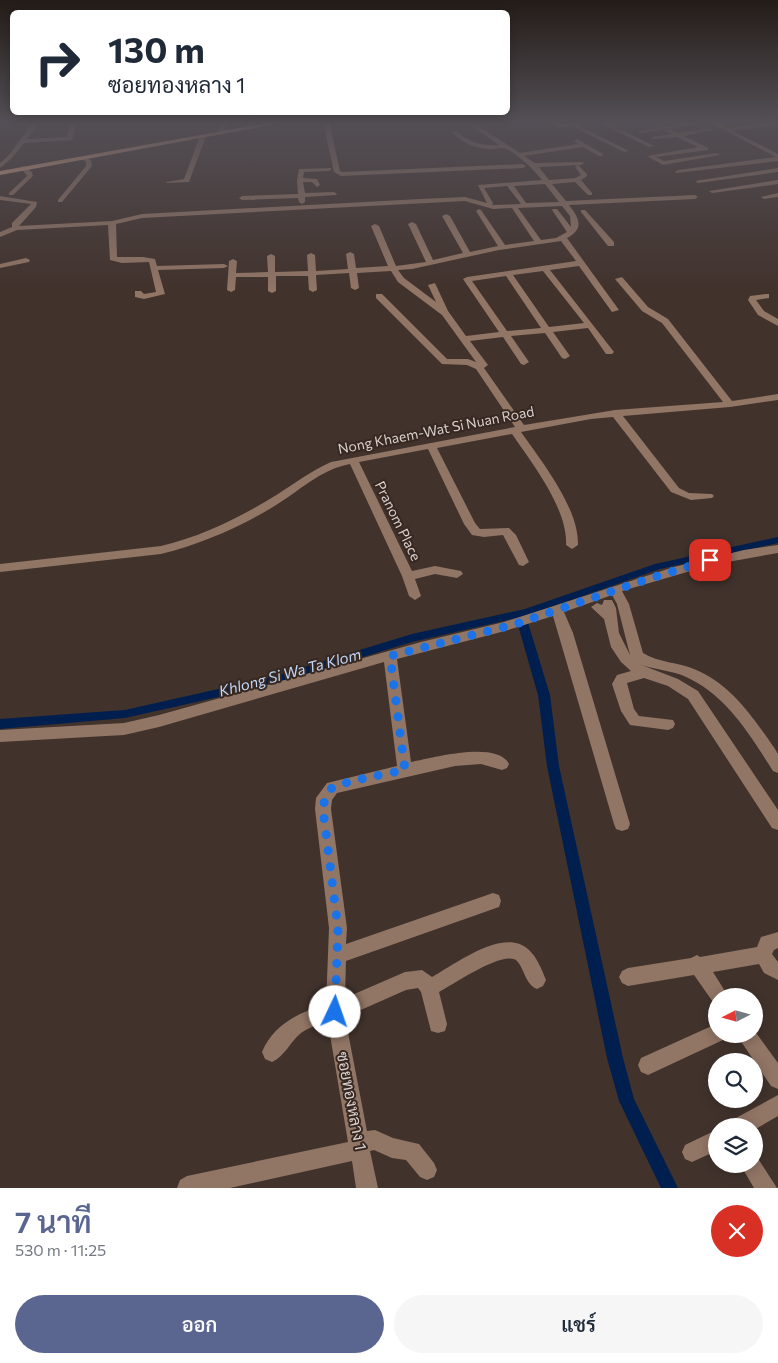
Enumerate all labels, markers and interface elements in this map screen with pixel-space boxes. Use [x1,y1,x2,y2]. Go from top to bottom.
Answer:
text: 130 m [108,27,205,70]
icon: right [25,30,90,95]
text: ซอยทองหลาง 1 [108,71,245,98]
street label: Nong Khaem-Wat Si Nuan Road [336,402,535,457]
street label: Pranom Place [372,478,425,564]
pin [689,539,731,581]
icon: arrive [696,546,724,574]
water label: Khlong Si Wa Ta Klom [217,644,363,700]
position arrow [308,985,360,1037]
north arrow [708,988,762,1042]
map controls [708,988,763,1173]
street label: ซอยทองหลาง 1 [334,1050,371,1152]
button: search [708,1053,763,1108]
button: layers [708,1118,763,1173]
text: 7 นาที [15,1202,92,1239]
button: close [711,1205,763,1257]
text: 530 m · 11:25 [15,1240,106,1259]
button: ออก [15,1295,384,1353]
button: แชร์ [394,1295,763,1353]

